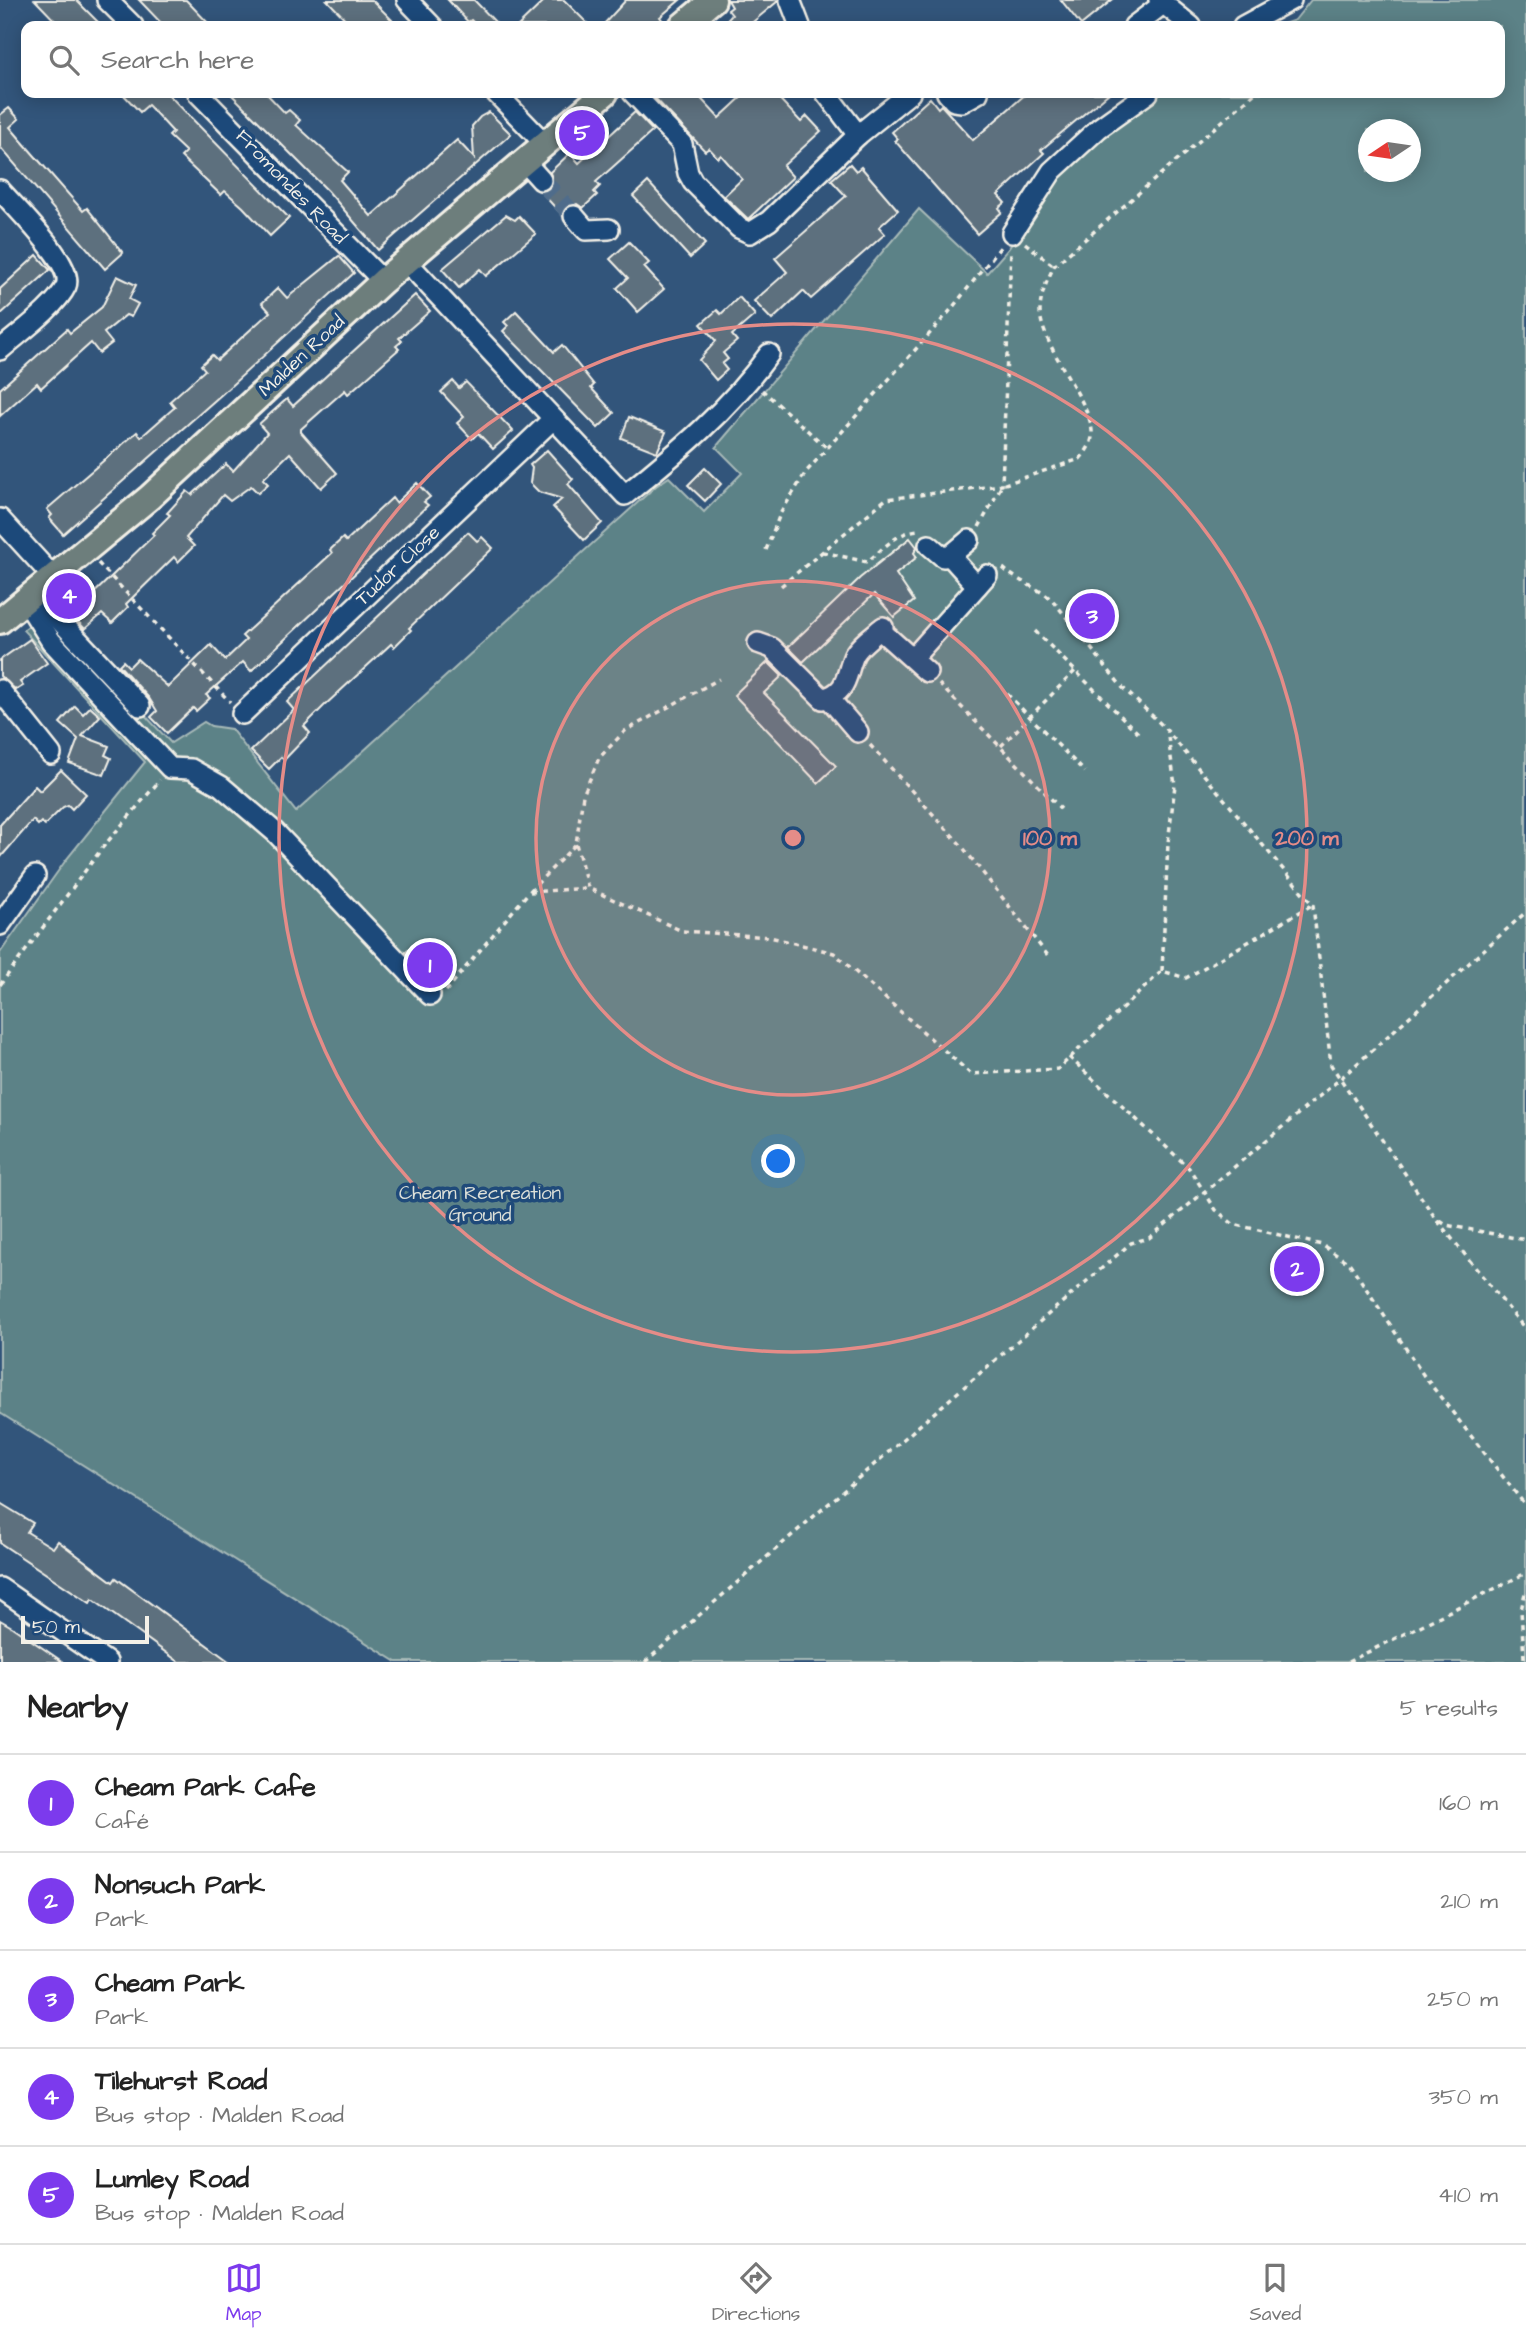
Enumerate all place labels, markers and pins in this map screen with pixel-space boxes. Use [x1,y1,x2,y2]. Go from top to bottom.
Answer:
pin: 5 [559,107,605,159]
pin: 4 [46,570,92,622]
pin: 3 [1069,590,1115,642]
centre of rings [781,826,805,850]
pin: 1 [407,939,453,991]
pin: 2 [1274,1243,1320,1295]

